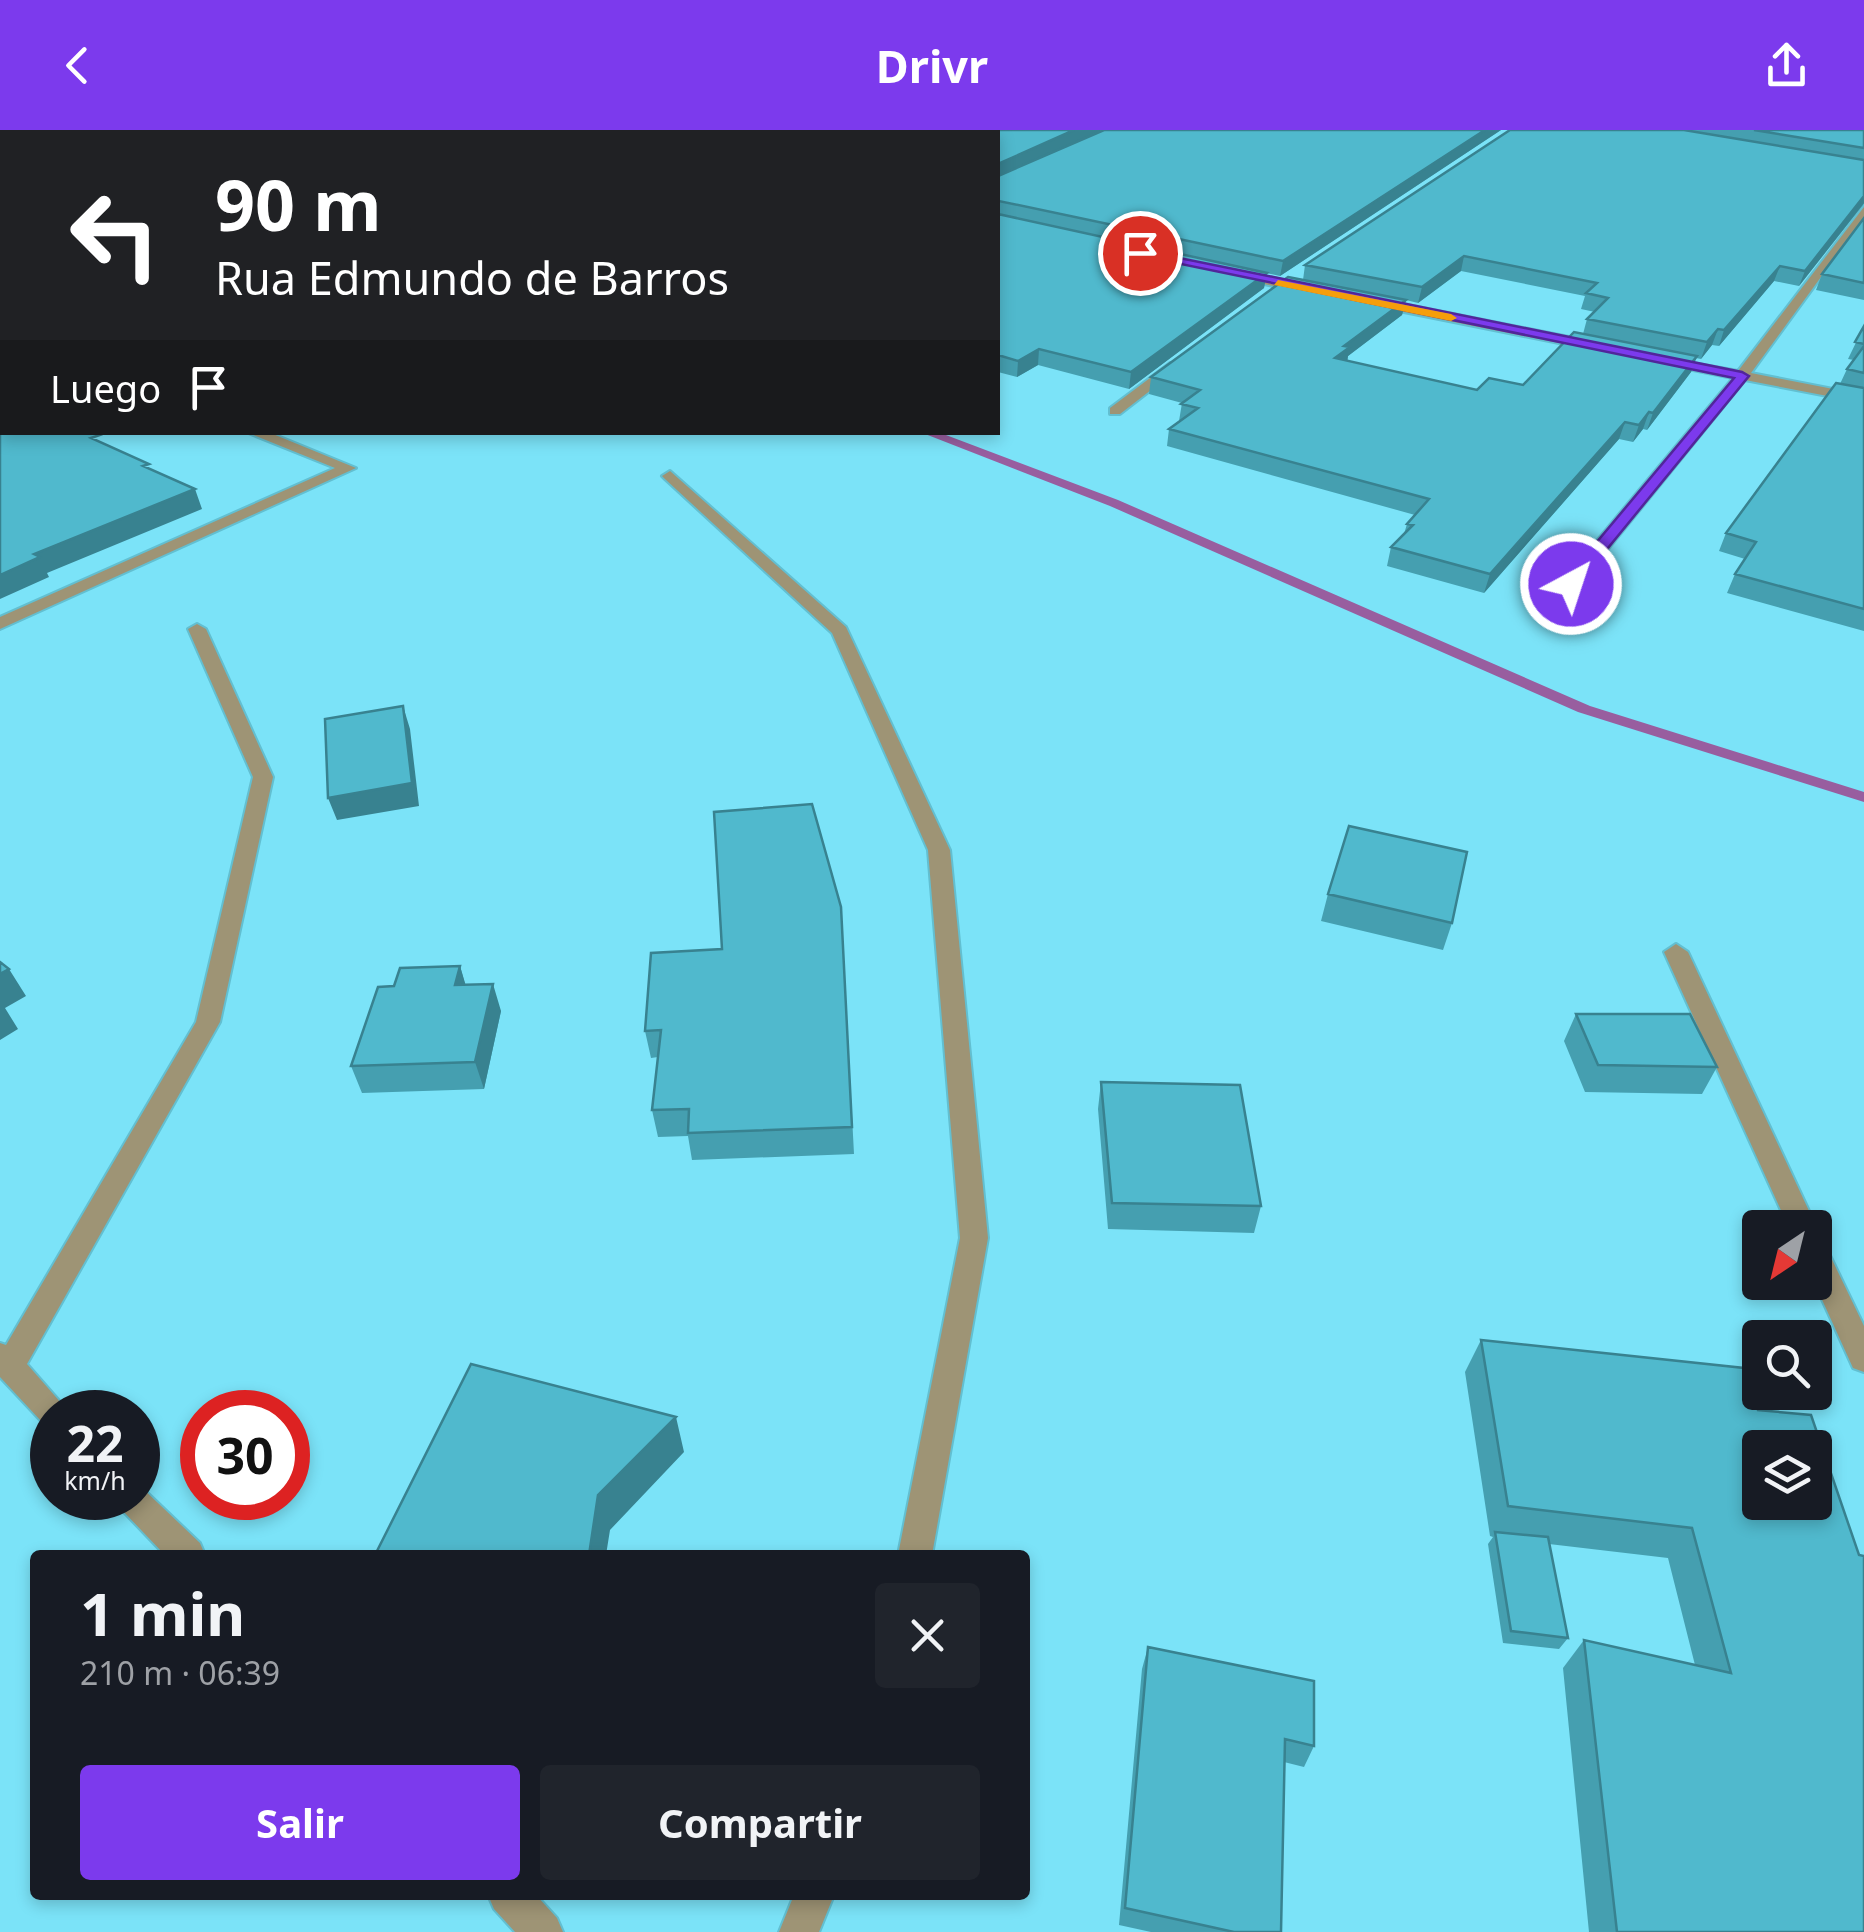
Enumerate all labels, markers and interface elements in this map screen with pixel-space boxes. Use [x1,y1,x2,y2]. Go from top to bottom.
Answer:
text: Drivr [876,35,988,96]
icon: back [50,38,105,93]
icon: share [1759,38,1814,93]
text: 90 m [215,156,382,252]
icon: left [50,170,180,300]
pin [1098,211,1183,296]
icon: arrive [1113,226,1168,281]
text: Rua Edmundo de Barros [215,247,729,308]
icon: arrive [181,360,236,415]
text: Luego [50,362,161,414]
position arrow [1519,532,1623,636]
north arrow [1742,1210,1832,1300]
map controls [1742,1210,1832,1520]
button: search [1742,1320,1832,1410]
speed limit sign: 30 [180,1390,310,1520]
text: 22 [66,1409,124,1477]
button: layers [1742,1430,1832,1520]
text: km/h [64,1463,126,1497]
text: 1 min [80,1572,245,1654]
button: close [875,1583,980,1688]
text: 210 m · 06:39 [80,1651,280,1694]
button: Salir [80,1765,520,1880]
button: Compartir [540,1765,980,1880]

